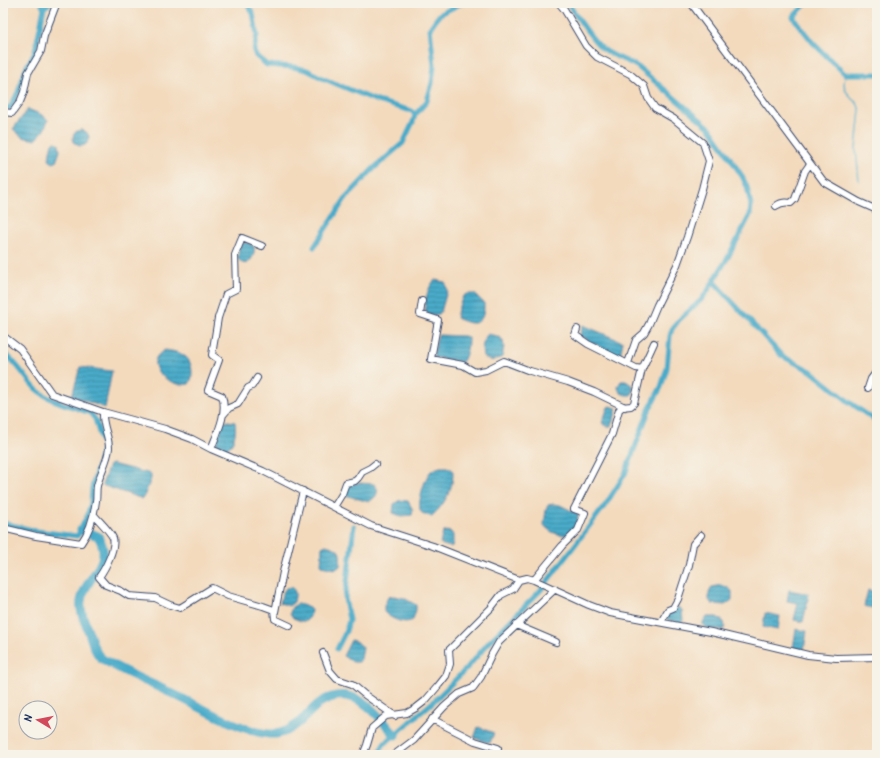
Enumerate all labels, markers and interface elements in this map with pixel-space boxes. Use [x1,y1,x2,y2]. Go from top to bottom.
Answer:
north arrow [18,700,58,740]
text: N [20,713,39,723]

